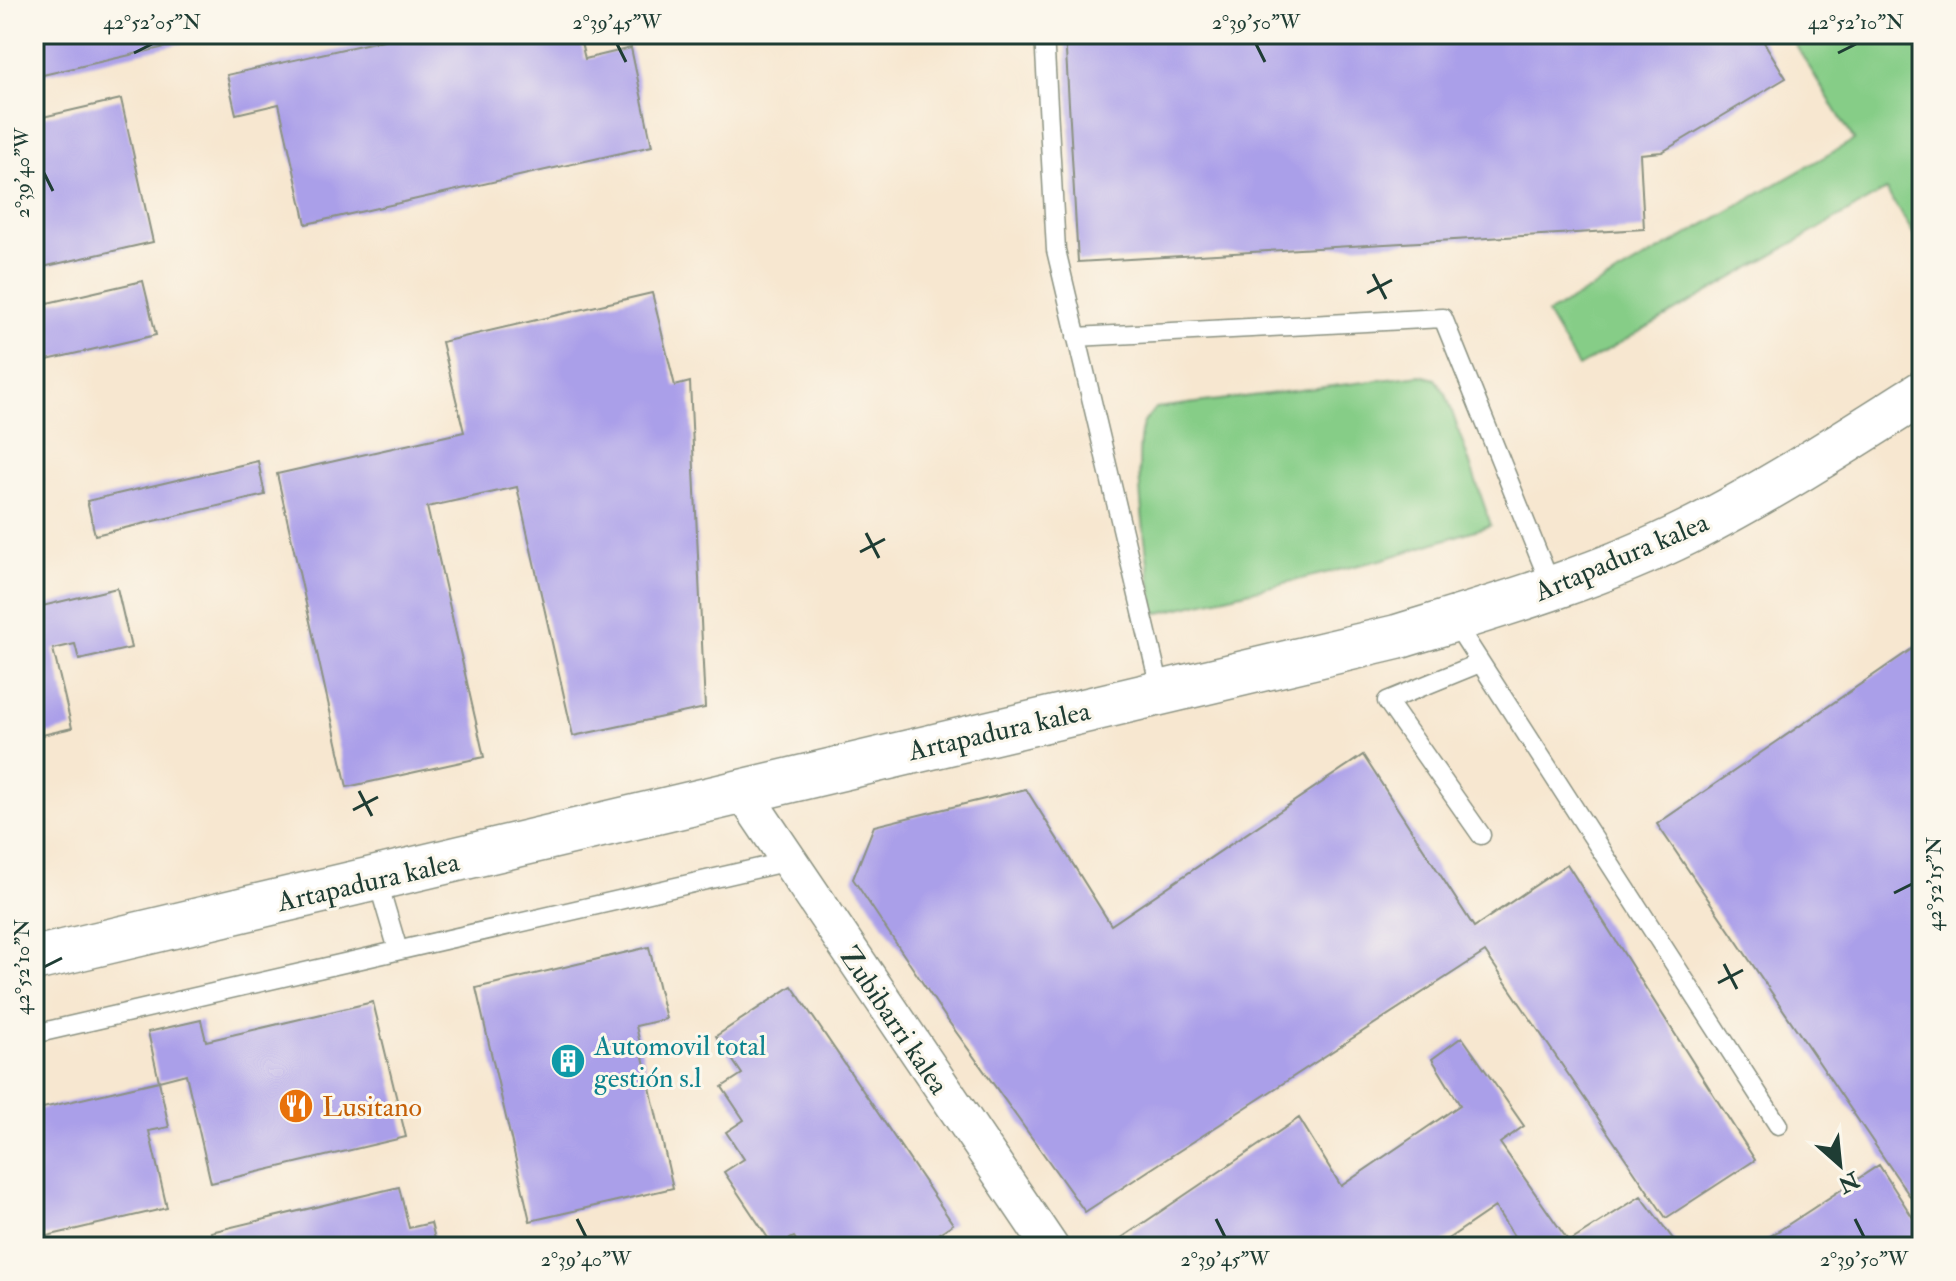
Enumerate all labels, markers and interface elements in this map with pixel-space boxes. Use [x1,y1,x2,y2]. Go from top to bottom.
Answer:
text: 42°52'05"N [103,10,201,35]
text: 2°39'45"W [573,10,662,35]
text: 2°39'50"W [1212,10,1301,35]
text: 42°52'10"N [1808,10,1904,35]
text: 2°39'40"W [10,127,35,218]
street label: Artapadura kalea [1528,505,1714,610]
street label: Artapadura kalea [904,693,1094,770]
text: 42°52'15"N [1922,837,1947,931]
street label: Artapadura kalea [273,844,463,921]
text: 42°52'10"N [10,919,35,1015]
street label: Zubibarri kalea [831,940,956,1102]
place label: Automovil total gestión s.l [593,1029,766,1096]
building icon: Automovil total gestión s.l [549,1042,587,1080]
restaurant icon: Lusitano [277,1087,315,1125]
place label: Lusitano [322,1090,422,1125]
north arrow [1800,1125,1880,1205]
text: N [1833,1165,1865,1199]
text: 2°39'40"W [541,1247,632,1272]
text: 2°39'45"W [1181,1247,1270,1272]
text: 2°39'50"W [1820,1247,1909,1272]

